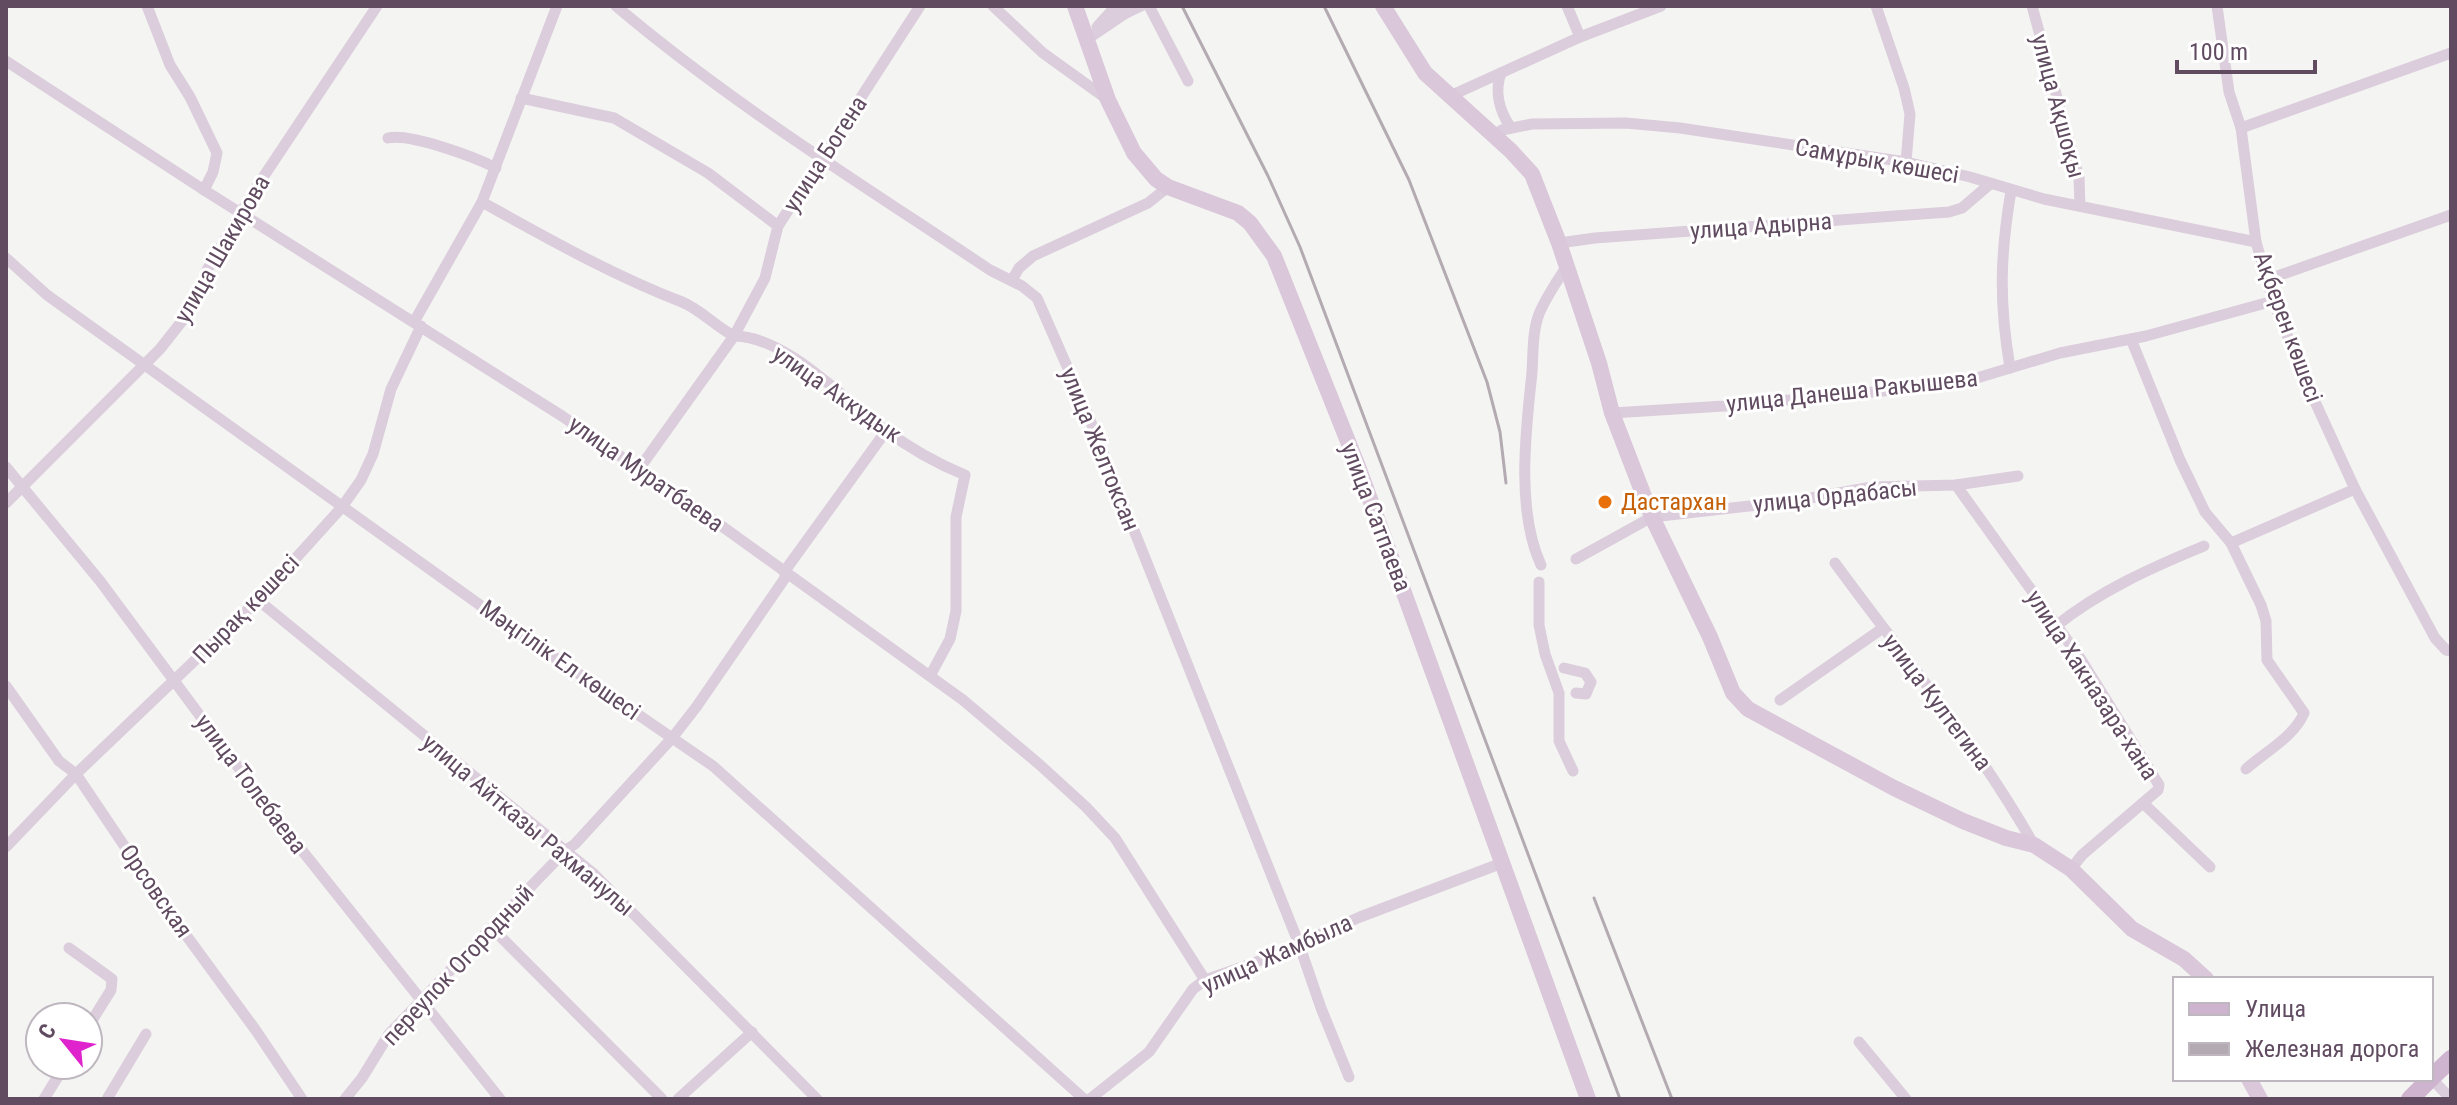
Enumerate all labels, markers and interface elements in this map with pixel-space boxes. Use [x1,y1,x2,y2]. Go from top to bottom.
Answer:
scale bar [2177,24,2315,74]
street label: улица Ақшоқы [2025,31,2091,181]
text: 100 m [2189,38,2248,66]
street label: улица Богена [777,91,873,217]
street label: Самұрық көшесі [1793,133,1961,189]
street label: улица Шакирова [168,170,276,328]
street label: улица Адырна [1689,207,1833,245]
street label: Ақберен көшесі [2248,248,2328,406]
street label: улица Аккудык [767,339,907,449]
street label: улица Желтоксан [1054,363,1146,535]
street label: улица Данеша Ракышева [1725,364,1979,418]
street label: улица Муратбаева [563,410,729,538]
street label: улица Сатпаева [1335,439,1417,595]
street label: улица Ордабасы [1752,473,1918,519]
place label: Дастархан [1621,488,1727,516]
marker: Дастархан [1596,493,1614,511]
street label: Пырақ көшесі [187,549,305,669]
street label: улица Хакназара-хана [2020,585,2164,785]
street label: Мәңгілік Ел көшесі [474,594,646,726]
street label: улица Култегина [1877,628,1997,776]
street label: улица Толебаева [189,709,313,859]
street label: улица Айтказы Рахманулы [416,728,640,922]
street label: Орсовская [114,839,198,943]
street label: переулок Огородный [376,879,540,1051]
street label: улица Жамбыла [1198,908,1356,1000]
legend [2173,977,2433,1081]
text: Улица [2245,995,2306,1023]
north arrow [24,1001,104,1081]
text: С [33,1020,61,1043]
text: Железная дорога [2245,1035,2419,1063]

